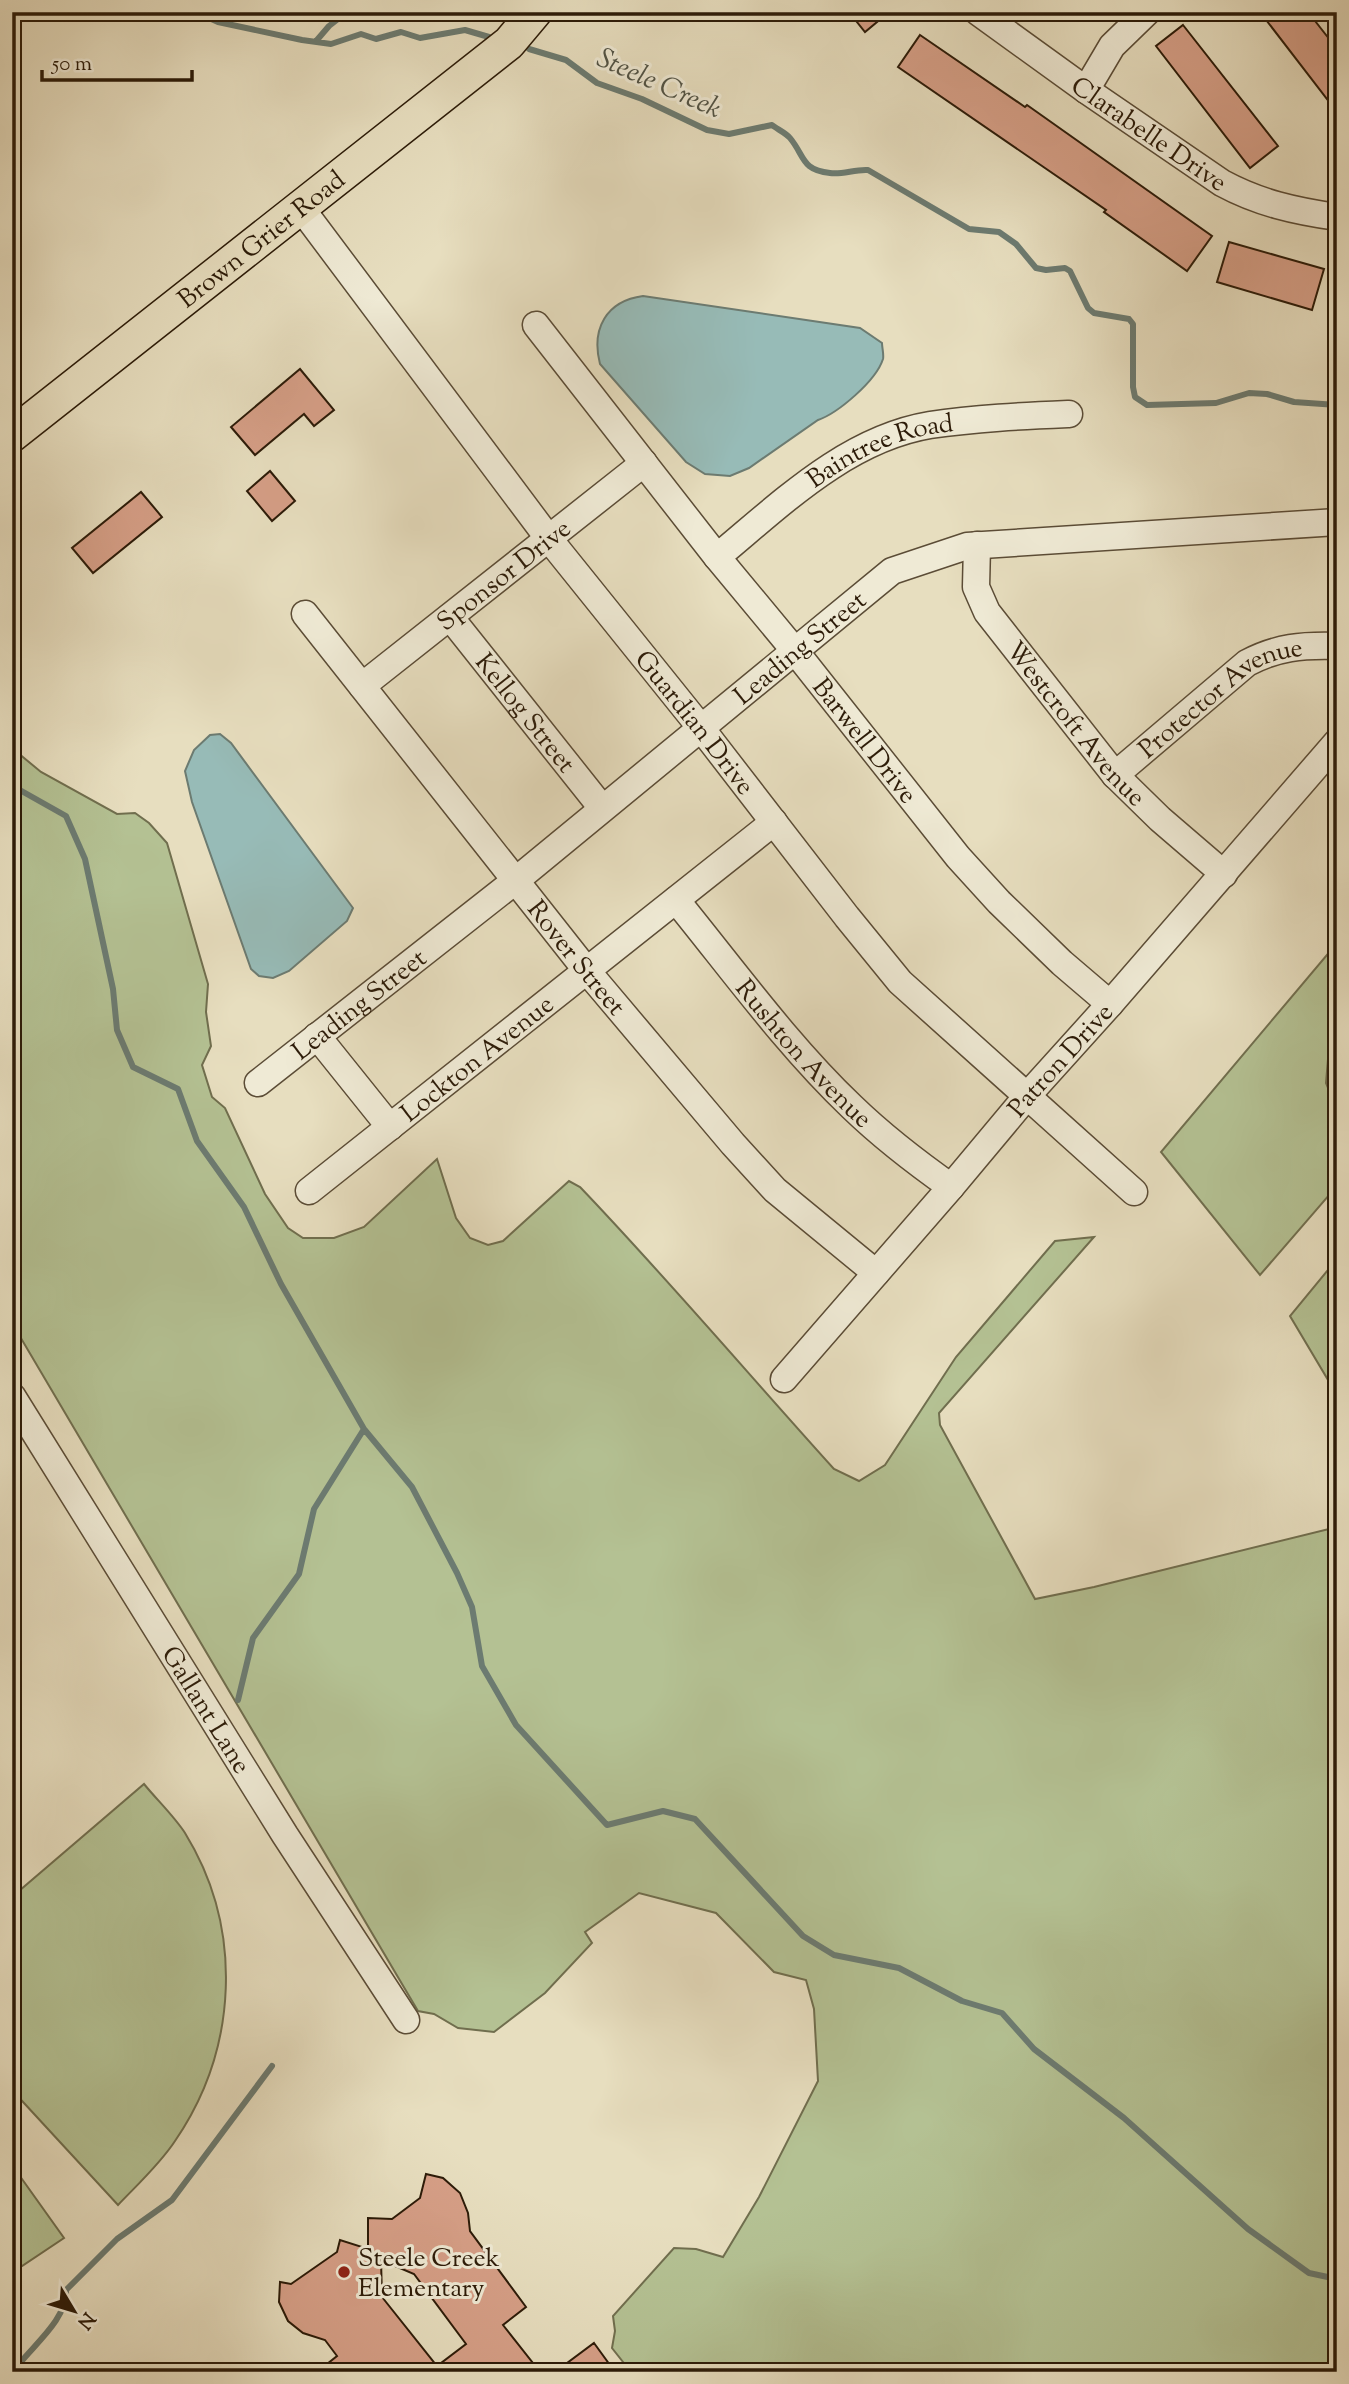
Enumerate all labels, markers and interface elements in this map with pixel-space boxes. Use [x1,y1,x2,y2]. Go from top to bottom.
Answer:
scale bar [42,38,192,82]
water label: Steele Creek [590,39,728,130]
text: 50 m [51,50,92,80]
street label: Clarabelle Drive [1062,69,1234,202]
street label: Brown Grier Road [171,163,354,318]
street label: Baintree Road [800,406,956,499]
street label: Sponsor Drive [430,512,580,641]
street label: Leading Street [727,583,875,715]
street label: Protector Avenue [1131,631,1305,768]
street label: Westcroft Avenue [996,634,1153,816]
street label: Guardian Drive [625,643,762,804]
street label: Kellog Street [465,646,583,782]
street label: Barwell Drive [802,671,925,812]
street label: Rover Street [517,893,633,1025]
street label: Leading Street [285,941,435,1070]
street label: Rushton Avenue [725,972,879,1138]
street label: Lockton Avenue [394,987,563,1132]
street label: Patron Drive [1000,996,1123,1127]
street label: Gallant Lane [151,1640,259,1782]
place label: Steele Creek Elementary [358,2241,500,2308]
marker: Steele Creek Elementary [336,2264,352,2280]
north arrow [38,2276,108,2346]
text: N [70,2306,101,2334]

